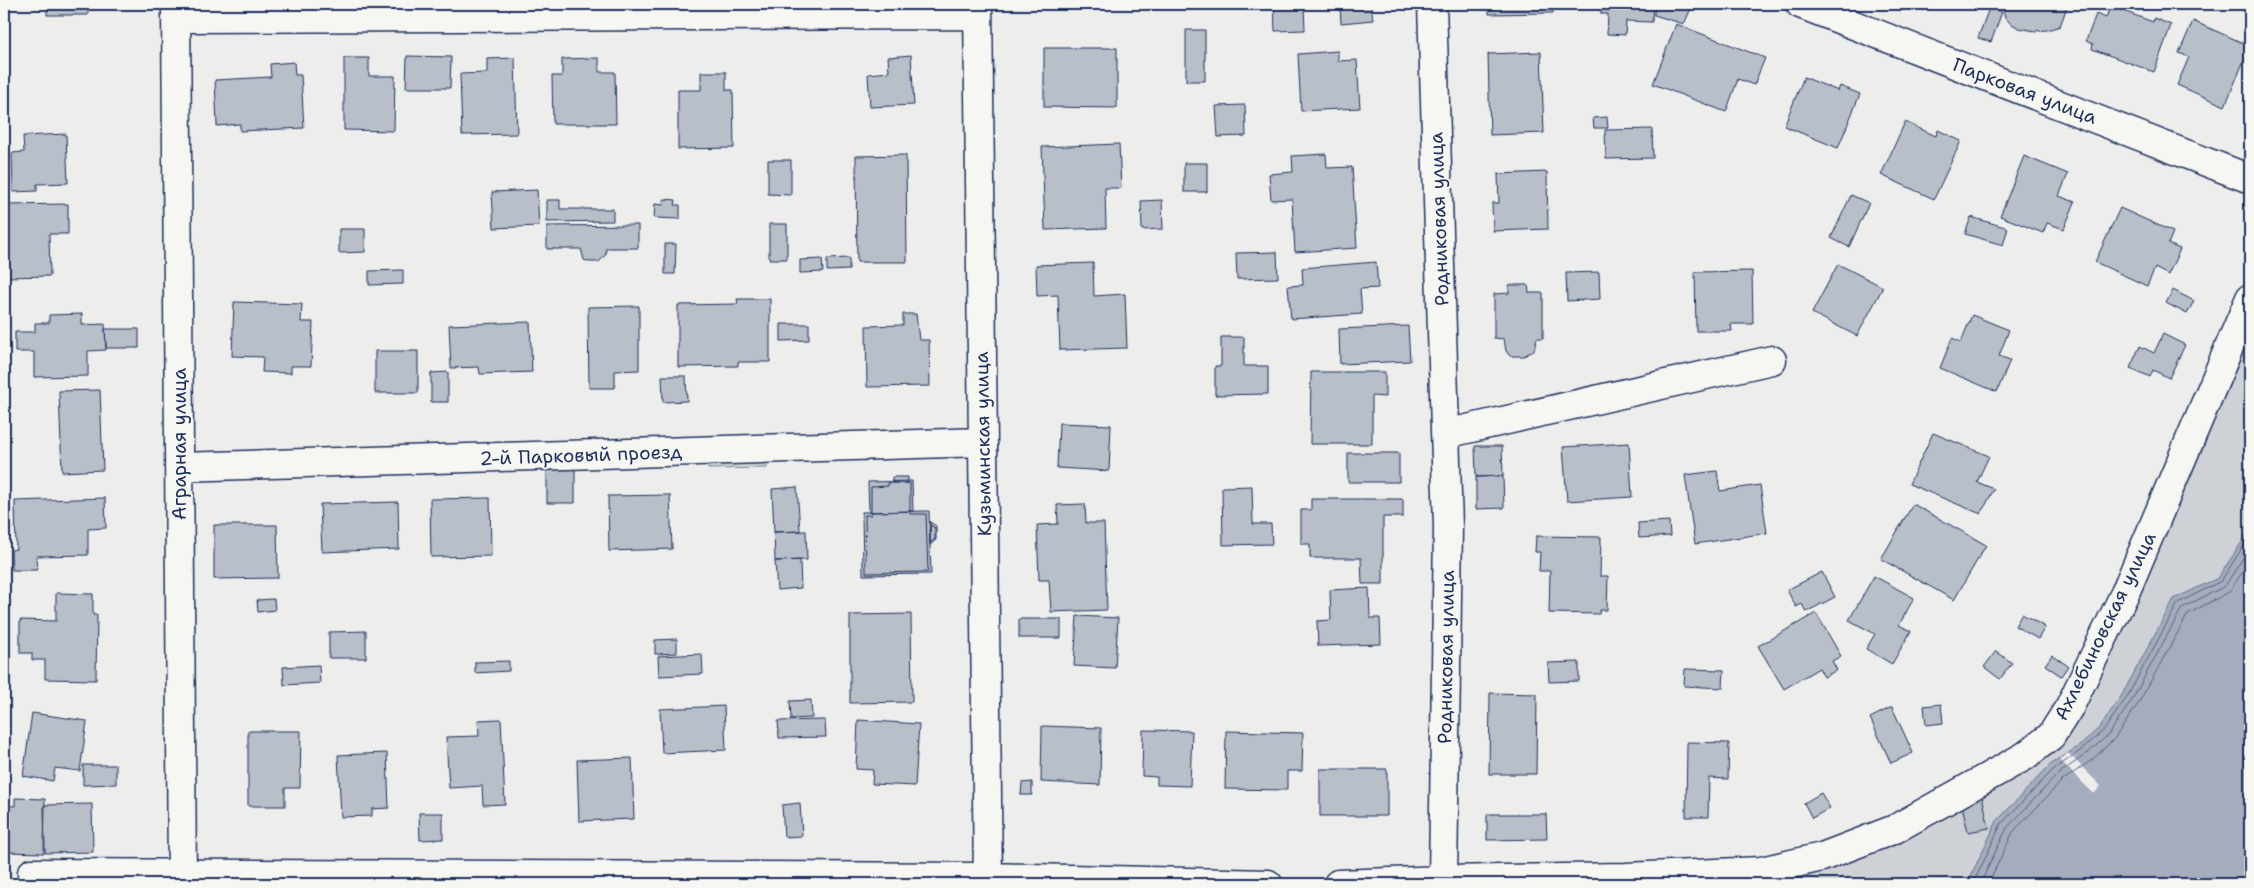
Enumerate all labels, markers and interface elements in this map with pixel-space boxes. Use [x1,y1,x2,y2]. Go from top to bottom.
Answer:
street label: Парковая улица [1949,52,2101,130]
street label: Родниковая улица [1423,131,1455,306]
street label: Кузьминская улица [969,351,997,537]
street label: Аграрная улица [167,368,192,520]
street label: 2-й Парковый проезд [479,439,683,471]
street label: Ахлебиновская улица [2049,528,2162,724]
street label: Родниковая улица [1432,570,1460,744]

